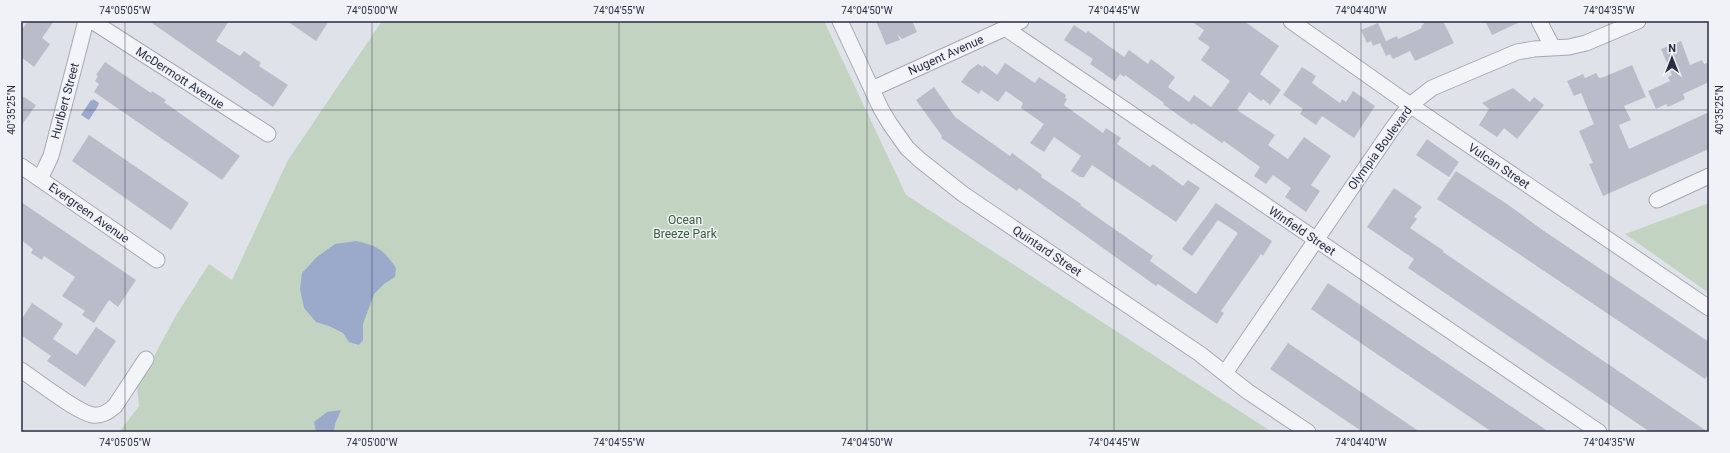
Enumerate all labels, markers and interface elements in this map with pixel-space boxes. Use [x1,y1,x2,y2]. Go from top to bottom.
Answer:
text: 74°05'05"W [99,5,151,16]
text: 74°05'00"W [346,5,398,16]
text: 74°04'55"W [593,5,645,16]
text: 74°04'50"W [841,5,893,16]
text: 74°04'45"W [1088,5,1140,16]
text: 74°04'40"W [1335,5,1387,16]
text: 74°04'35"W [1583,5,1635,16]
street label: Nugent Avenue [906,32,986,78]
north arrow [1652,38,1692,78]
text: N [1668,42,1676,55]
street label: McDermott Avenue [133,44,227,112]
street label: Hurlbert Street [48,61,82,141]
text: 40°35'25"N [6,85,17,135]
text: 40°35'25"N [1714,85,1725,135]
street label: Olympia Boulevard [1345,104,1415,192]
street label: Vulcan Street [1466,140,1532,192]
street label: Evergreen Avenue [46,180,132,246]
street label: Winfield Street [1266,204,1338,259]
park label: Ocean Breeze Park [653,213,718,241]
street label: Quintard Street [1010,223,1084,279]
text: 74°05'05"W [99,437,151,448]
text: 74°05'00"W [346,437,398,448]
text: 74°04'55"W [593,437,645,448]
text: 74°04'50"W [841,437,893,448]
text: 74°04'45"W [1088,437,1140,448]
text: 74°04'40"W [1335,437,1387,448]
text: 74°04'35"W [1583,437,1635,448]

